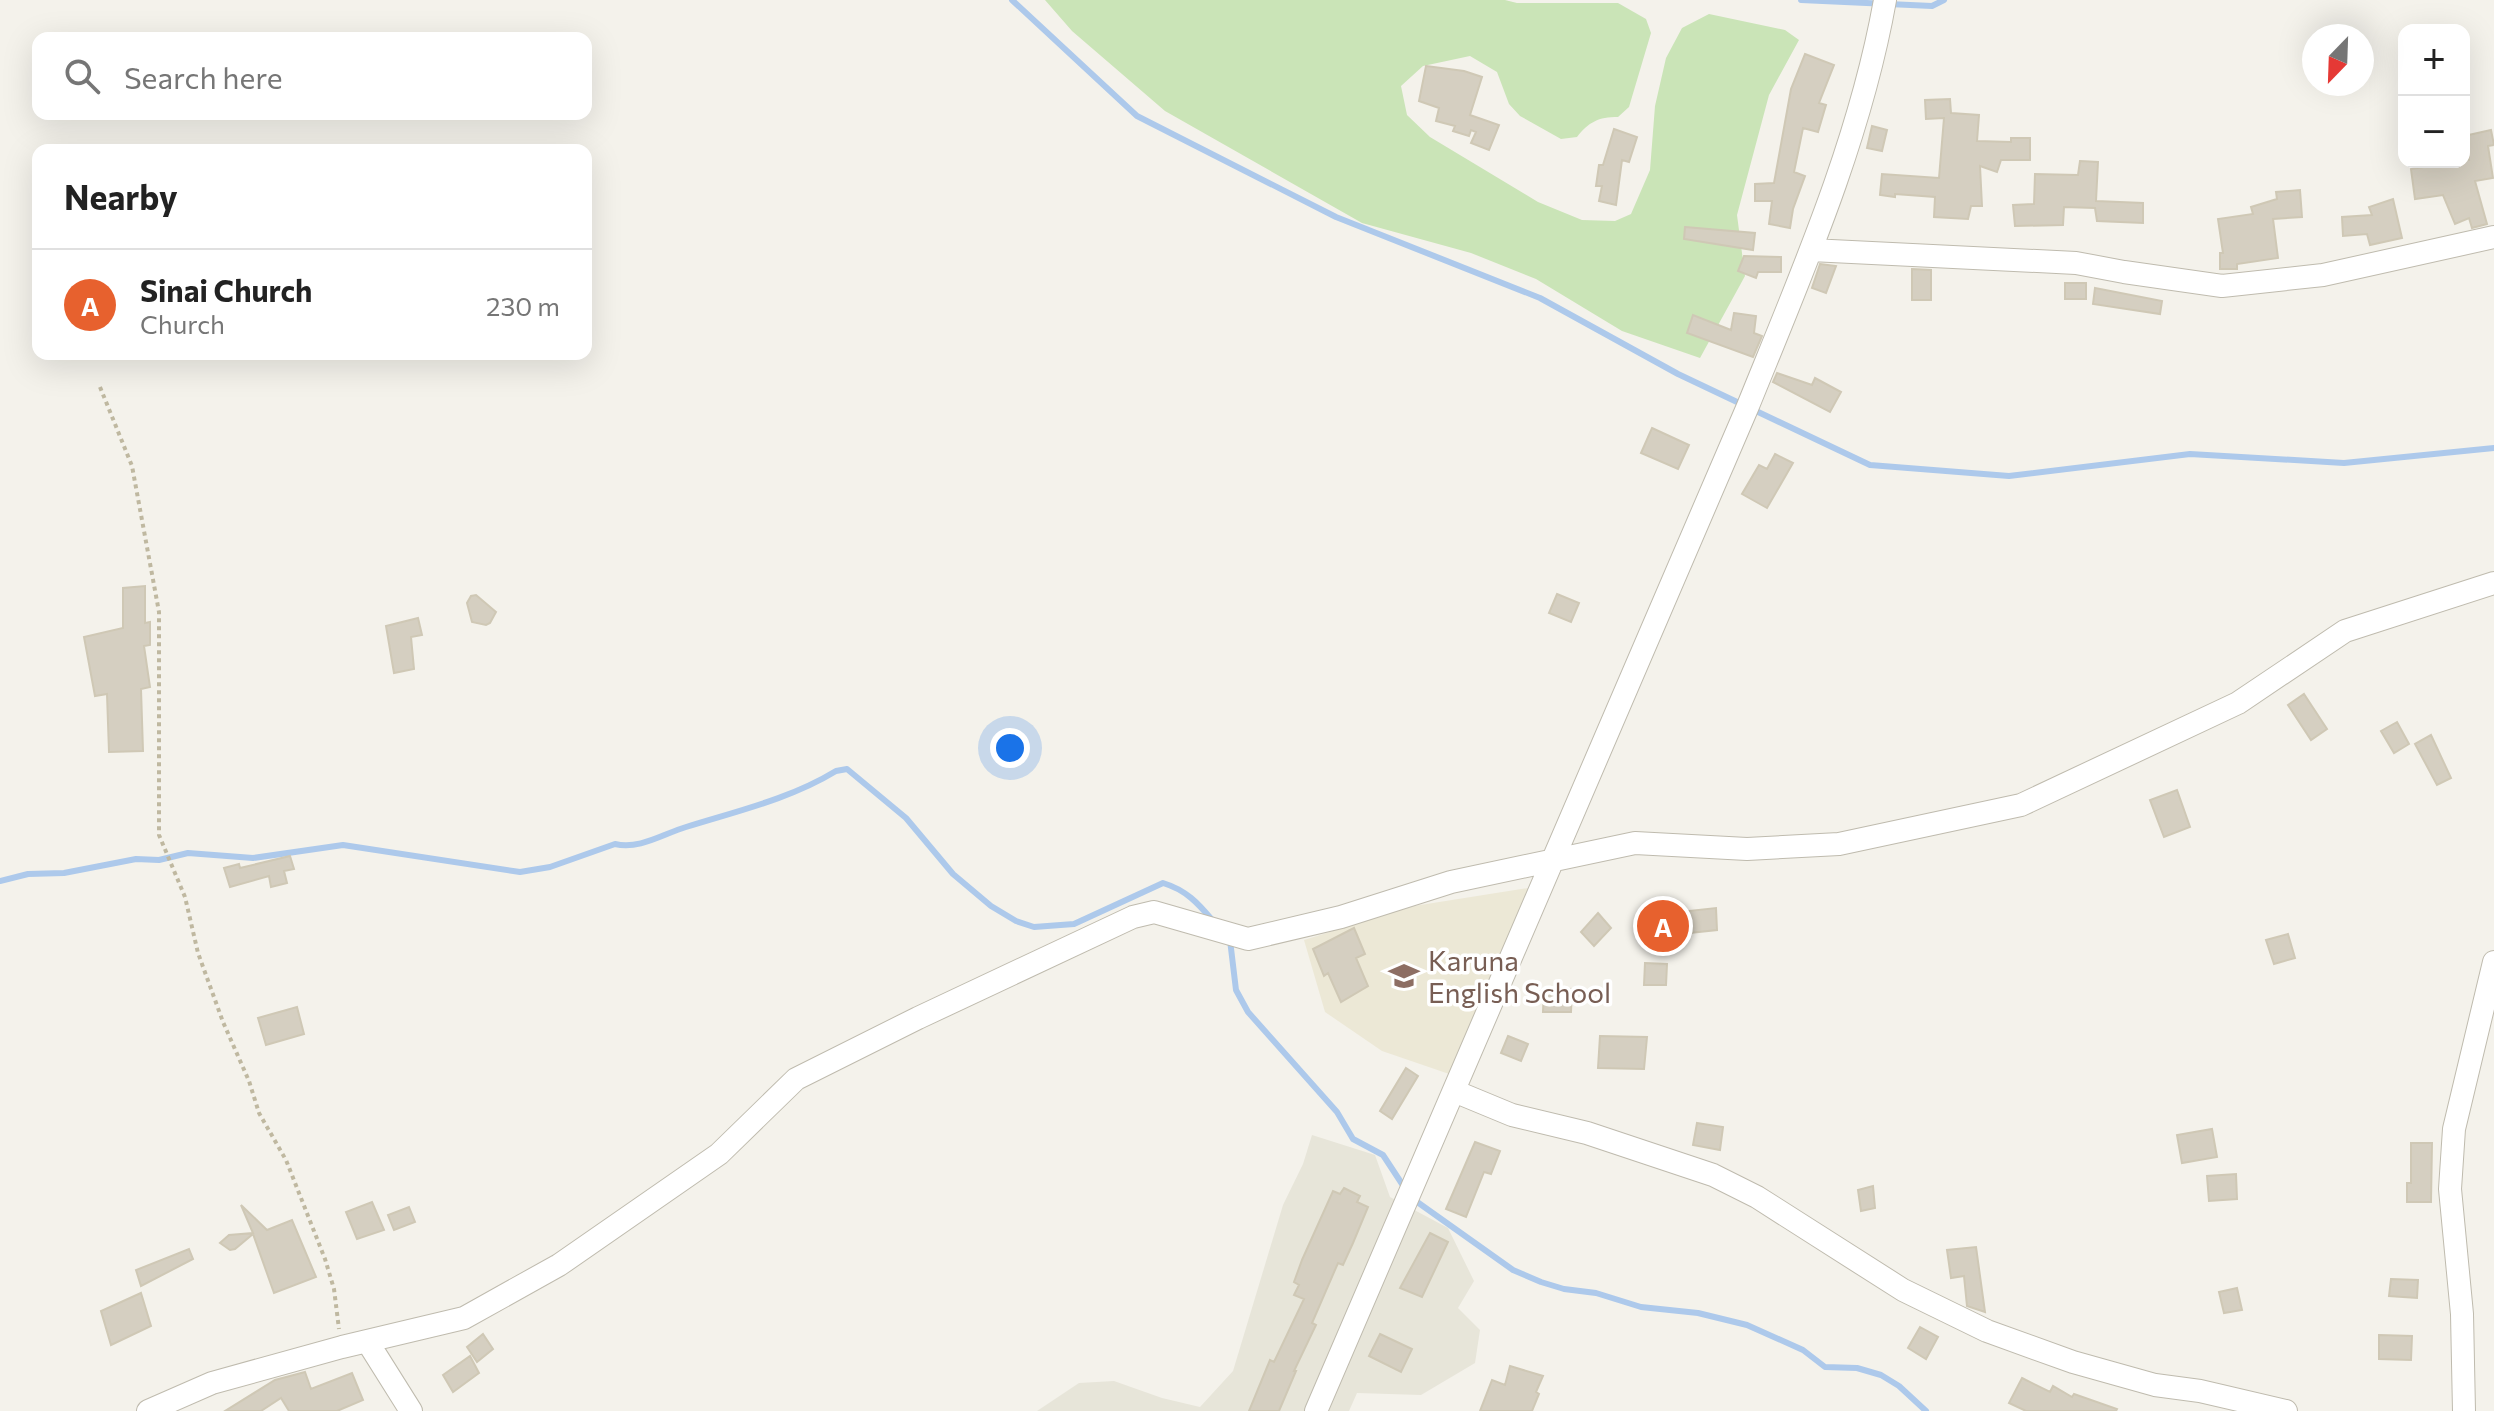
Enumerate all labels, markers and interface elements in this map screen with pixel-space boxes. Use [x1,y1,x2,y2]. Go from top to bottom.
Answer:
north arrow [2302,24,2374,96]
map controls [2398,24,2470,168]
button: + [2398,24,2470,96]
search box [32,32,592,120]
icon: search [60,54,104,98]
text: Search here [124,58,283,95]
button: − [2398,96,2470,168]
text: Nearby [64,175,178,217]
text: Sinai Church [140,271,312,308]
text: A [81,290,99,321]
text: 230 m [486,290,560,321]
text: Church [140,308,225,339]
your location [990,728,1030,768]
pin: A [1637,896,1689,956]
place label: Karuna English School [1428,943,1611,1009]
school or university icon: Karuna English School [1387,959,1421,993]

